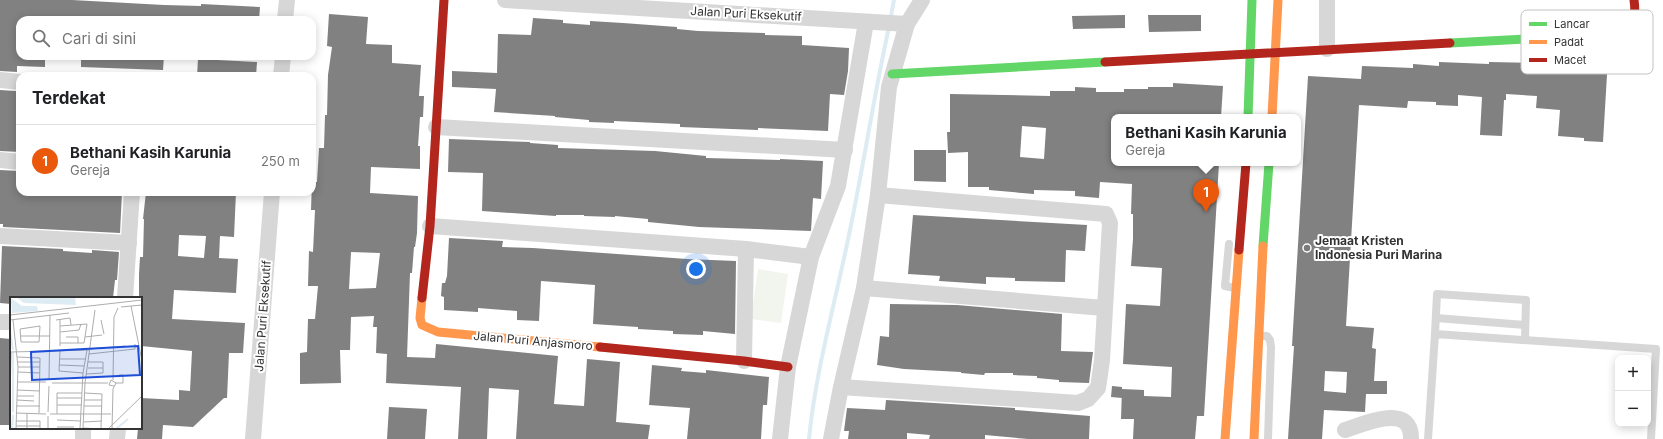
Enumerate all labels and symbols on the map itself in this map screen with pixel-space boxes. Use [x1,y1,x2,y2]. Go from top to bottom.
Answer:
street label: Jalan Puri Eksekutif [690,3,803,24]
legend [1521,10,1653,74]
text: Lancar [1554,17,1590,31]
text: Padat [1554,35,1584,49]
text: Macet [1554,53,1587,67]
pin: 1 [1193,179,1219,212]
place label: Jemaat Kristen Indonesia Puri Marina [1315,233,1442,262]
marker: Jemaat Kristen Indonesia Puri Marina [1302,243,1312,253]
street label: Jalan Puri Eksekutif [251,259,274,372]
your location [686,259,706,279]
inset map [10,297,142,429]
street label: Jalan Puri Anjasmoro [473,328,593,353]

